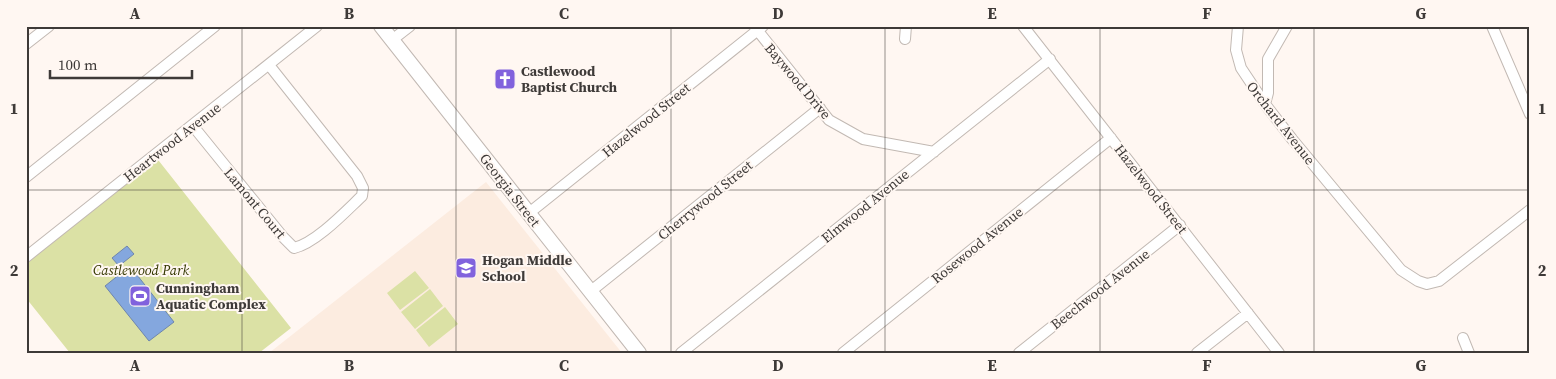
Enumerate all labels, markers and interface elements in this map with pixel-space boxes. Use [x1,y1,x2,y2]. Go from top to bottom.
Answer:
text: A [130,2,141,24]
text: B [344,2,355,24]
text: C [559,2,569,24]
text: D [772,2,784,24]
text: E [987,2,997,24]
text: F [1202,2,1212,24]
text: G [1416,2,1427,24]
street label: Baywood Drive [760,39,836,123]
scale bar [50,48,192,80]
text: 100 m [58,54,98,75]
place label: Castlewood Baptist Church [521,61,617,97]
church icon: Castlewood Baptist Church [493,67,517,91]
street label: Orchard Avenue [1242,77,1320,169]
street label: Hazelwood Street [598,78,695,162]
text: 1 [10,97,18,119]
text: 1 [1538,97,1546,119]
street label: Heartwood Avenue [119,98,225,186]
street label: Hazelwood Street [1110,140,1193,238]
street label: Georgia Street [475,149,545,231]
street label: Cherrywood Street [653,155,757,245]
street label: Lamont Court [219,163,291,243]
street label: Elmwood Avenue [817,164,913,248]
street label: Rosewood Avenue [927,202,1027,288]
street label: Beechwood Avenue [1046,244,1154,334]
place label: Hogan Middle School [482,250,572,286]
school or university icon: Hogan Middle School [454,256,478,280]
text: 2 [10,259,19,281]
text: 2 [1538,259,1547,281]
park label: Castlewood Park [93,260,189,280]
place label: Cunningham Aquatic Complex [156,278,266,314]
sports icon: Cunningham Aquatic Complex [128,284,152,308]
text: A [130,354,141,376]
text: B [344,354,355,376]
text: C [559,354,569,376]
text: D [772,354,784,376]
text: E [987,354,997,376]
text: F [1202,354,1212,376]
text: G [1416,354,1427,376]

